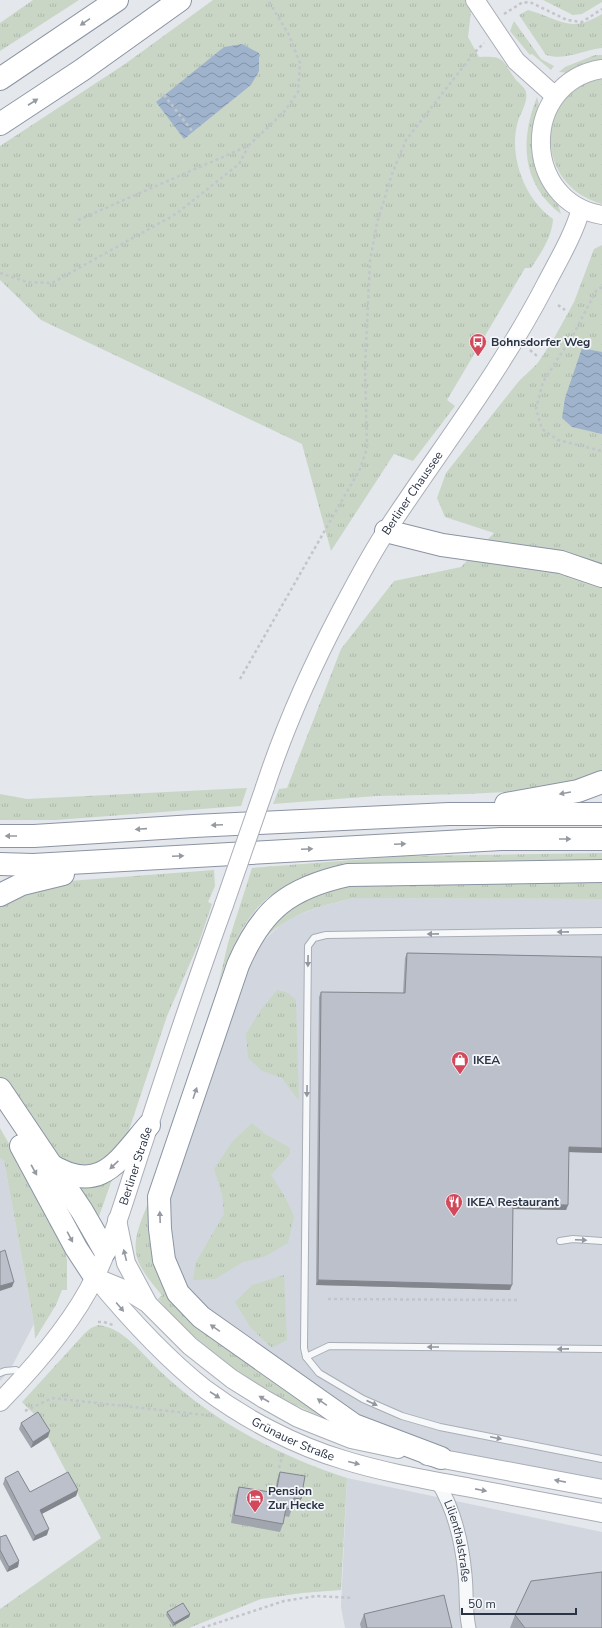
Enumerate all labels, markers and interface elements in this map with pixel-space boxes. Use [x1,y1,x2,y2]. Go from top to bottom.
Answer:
one-way arrow [80,18,91,26]
one-way arrow [27,98,38,106]
bus stop icon: Bohnsdorfer Weg [468,332,488,357]
place label: Bohnsdorfer Weg [491,334,590,350]
street label: Berliner Chaussee [378,448,447,538]
one-way arrow [559,790,571,796]
one-way arrow [210,822,223,828]
one-way arrow [135,826,147,833]
one-way arrow [4,833,17,839]
one-way arrow [559,836,572,842]
one-way arrow [394,841,406,848]
one-way arrow [301,846,314,852]
one-way arrow [172,852,184,859]
one-way arrow [556,929,569,935]
one-way arrow [426,931,439,937]
one-way arrow [305,955,311,968]
shop icon: IKEA [450,1050,470,1075]
place label: IKEA [473,1052,500,1068]
one-way arrow [304,1085,310,1098]
one-way arrow [192,1087,198,1099]
street label: Berliner Straße [115,1125,156,1207]
one-way arrow [109,1161,119,1170]
one-way arrow [31,1164,38,1176]
restaurant icon: IKEA Restaurant [444,1192,464,1217]
place label: IKEA Restaurant [467,1194,559,1210]
one-way arrow [157,1210,163,1223]
one-way arrow [67,1231,74,1242]
one-way arrow [575,1237,588,1243]
one-way arrow [121,1249,127,1261]
one-way arrow [115,1302,124,1312]
one-way arrow [210,1324,221,1332]
one-way arrow [426,1344,439,1350]
one-way arrow [557,1346,569,1353]
one-way arrow [210,1391,220,1399]
one-way arrow [258,1395,270,1402]
one-way arrow [317,1398,327,1406]
one-way arrow [366,1400,378,1406]
street label: Grünauer Straße [249,1413,337,1465]
one-way arrow [490,1435,502,1441]
one-way arrow [347,1460,360,1466]
one-way arrow [554,1478,566,1484]
place label: Pension Zur Hecke [268,1483,325,1513]
one-way arrow [475,1487,487,1493]
hotel icon: Pension Zur Hecke [245,1488,265,1513]
street label: Lilienthalstraße [440,1497,474,1583]
scale bar [462,1590,576,1616]
text: 50 m [468,1596,496,1612]

